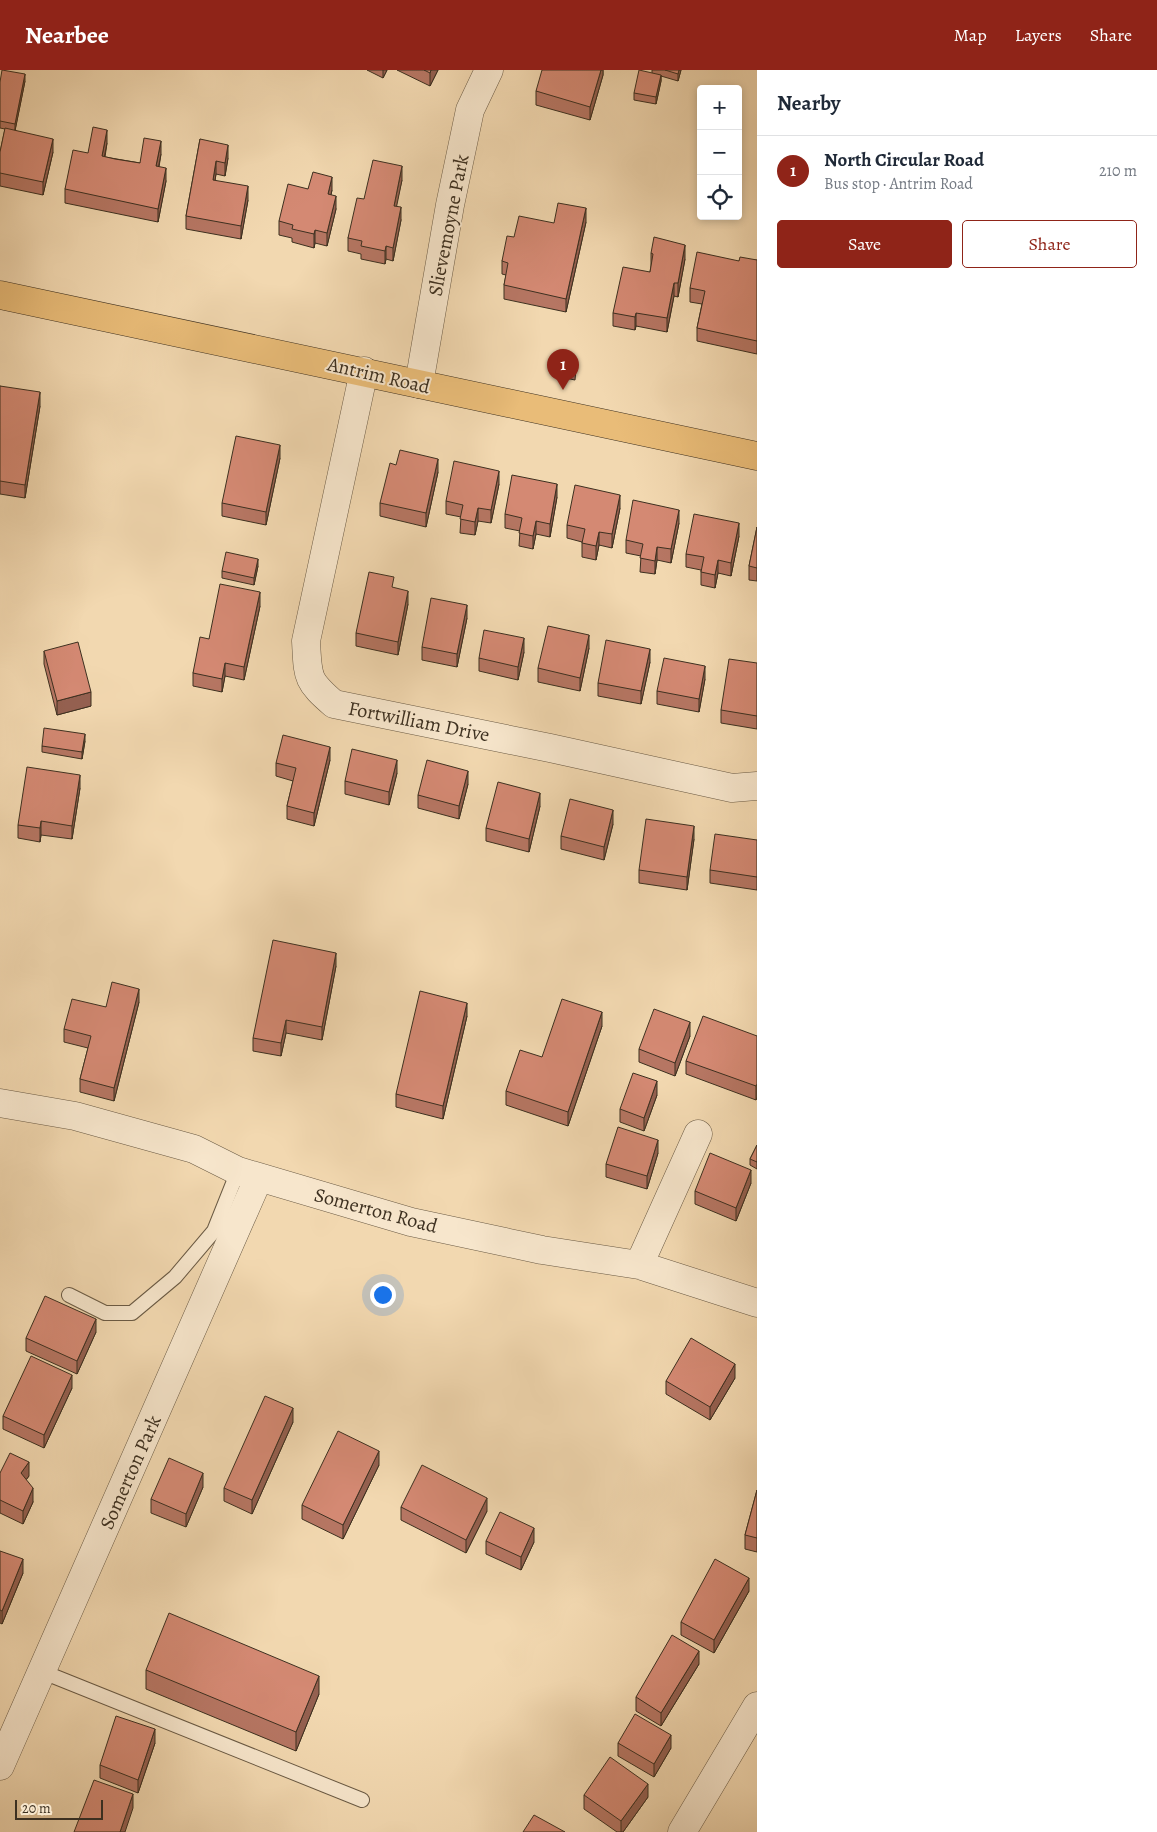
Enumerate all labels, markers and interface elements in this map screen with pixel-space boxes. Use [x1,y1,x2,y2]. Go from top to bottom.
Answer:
text: Nearbee [25,19,109,51]
text: Map [954,23,987,47]
text: Layers [1015,23,1062,47]
text: Share [1090,23,1132,47]
map controls [697,85,742,220]
button: + [697,85,742,130]
text: Nearby [777,89,840,117]
button: − [697,130,742,175]
text: North Circular Road [824,147,984,173]
street label: Slievemoyne Park [421,152,475,298]
text: 1 [790,160,796,182]
text: 210 m [1099,160,1137,182]
text: Bus stop · Antrim Road [824,173,973,195]
button: locate [697,175,742,220]
button: Save [777,220,952,268]
button: Share [962,220,1137,268]
pin: 1 [547,349,579,390]
street label: Antrim Road [324,350,433,400]
street label: Fortwilliam Drive [346,695,492,748]
street label: Somerton Road [311,1181,441,1240]
your location [370,1282,396,1308]
street label: Somerton Park [93,1411,168,1534]
scale bar [15,1797,102,1820]
text: 20 m [22,1799,51,1818]

